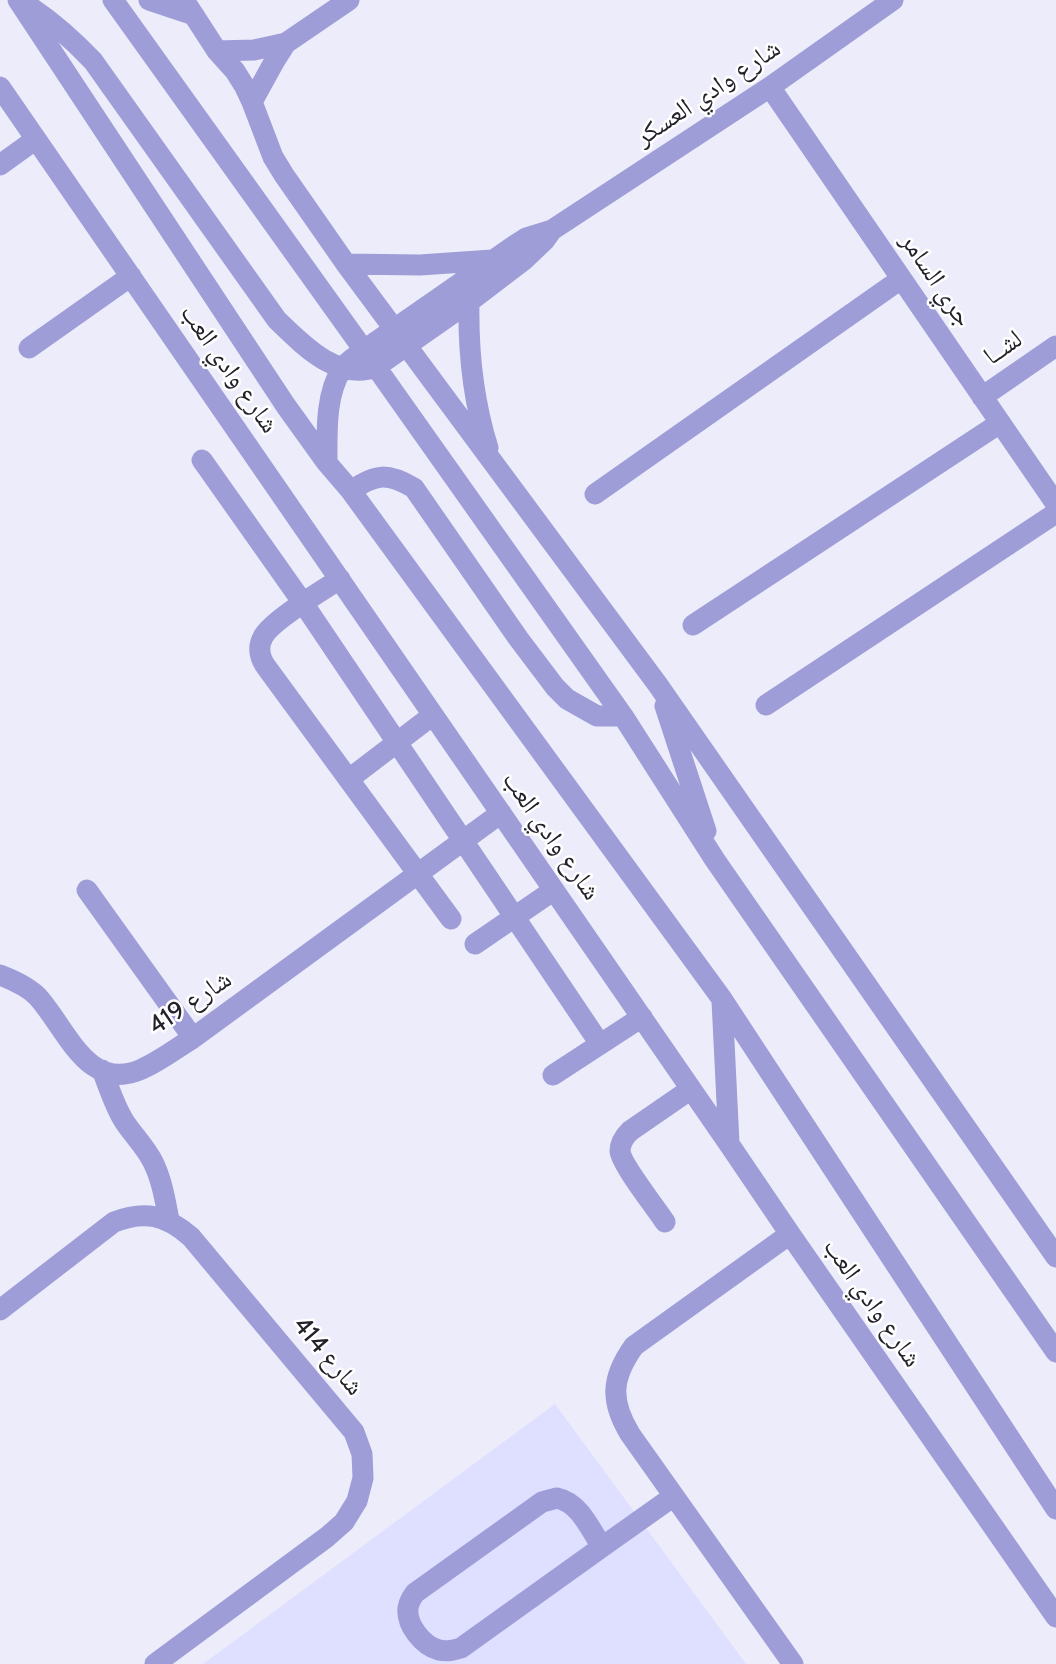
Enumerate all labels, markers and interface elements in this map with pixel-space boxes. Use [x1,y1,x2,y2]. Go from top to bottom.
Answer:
street label: شارع وادي العسكر [629,33,787,153]
street label: جري السامر [893,227,979,333]
street label: شارع وادي العب [173,299,285,439]
street label: لشــا [978,324,1028,372]
street label: شارع وادي العب [495,766,607,906]
street label: شارع 419 [142,964,238,1042]
street label: شارع وادي العب [816,1233,928,1373]
street label: شارع 414 [286,1310,370,1402]

